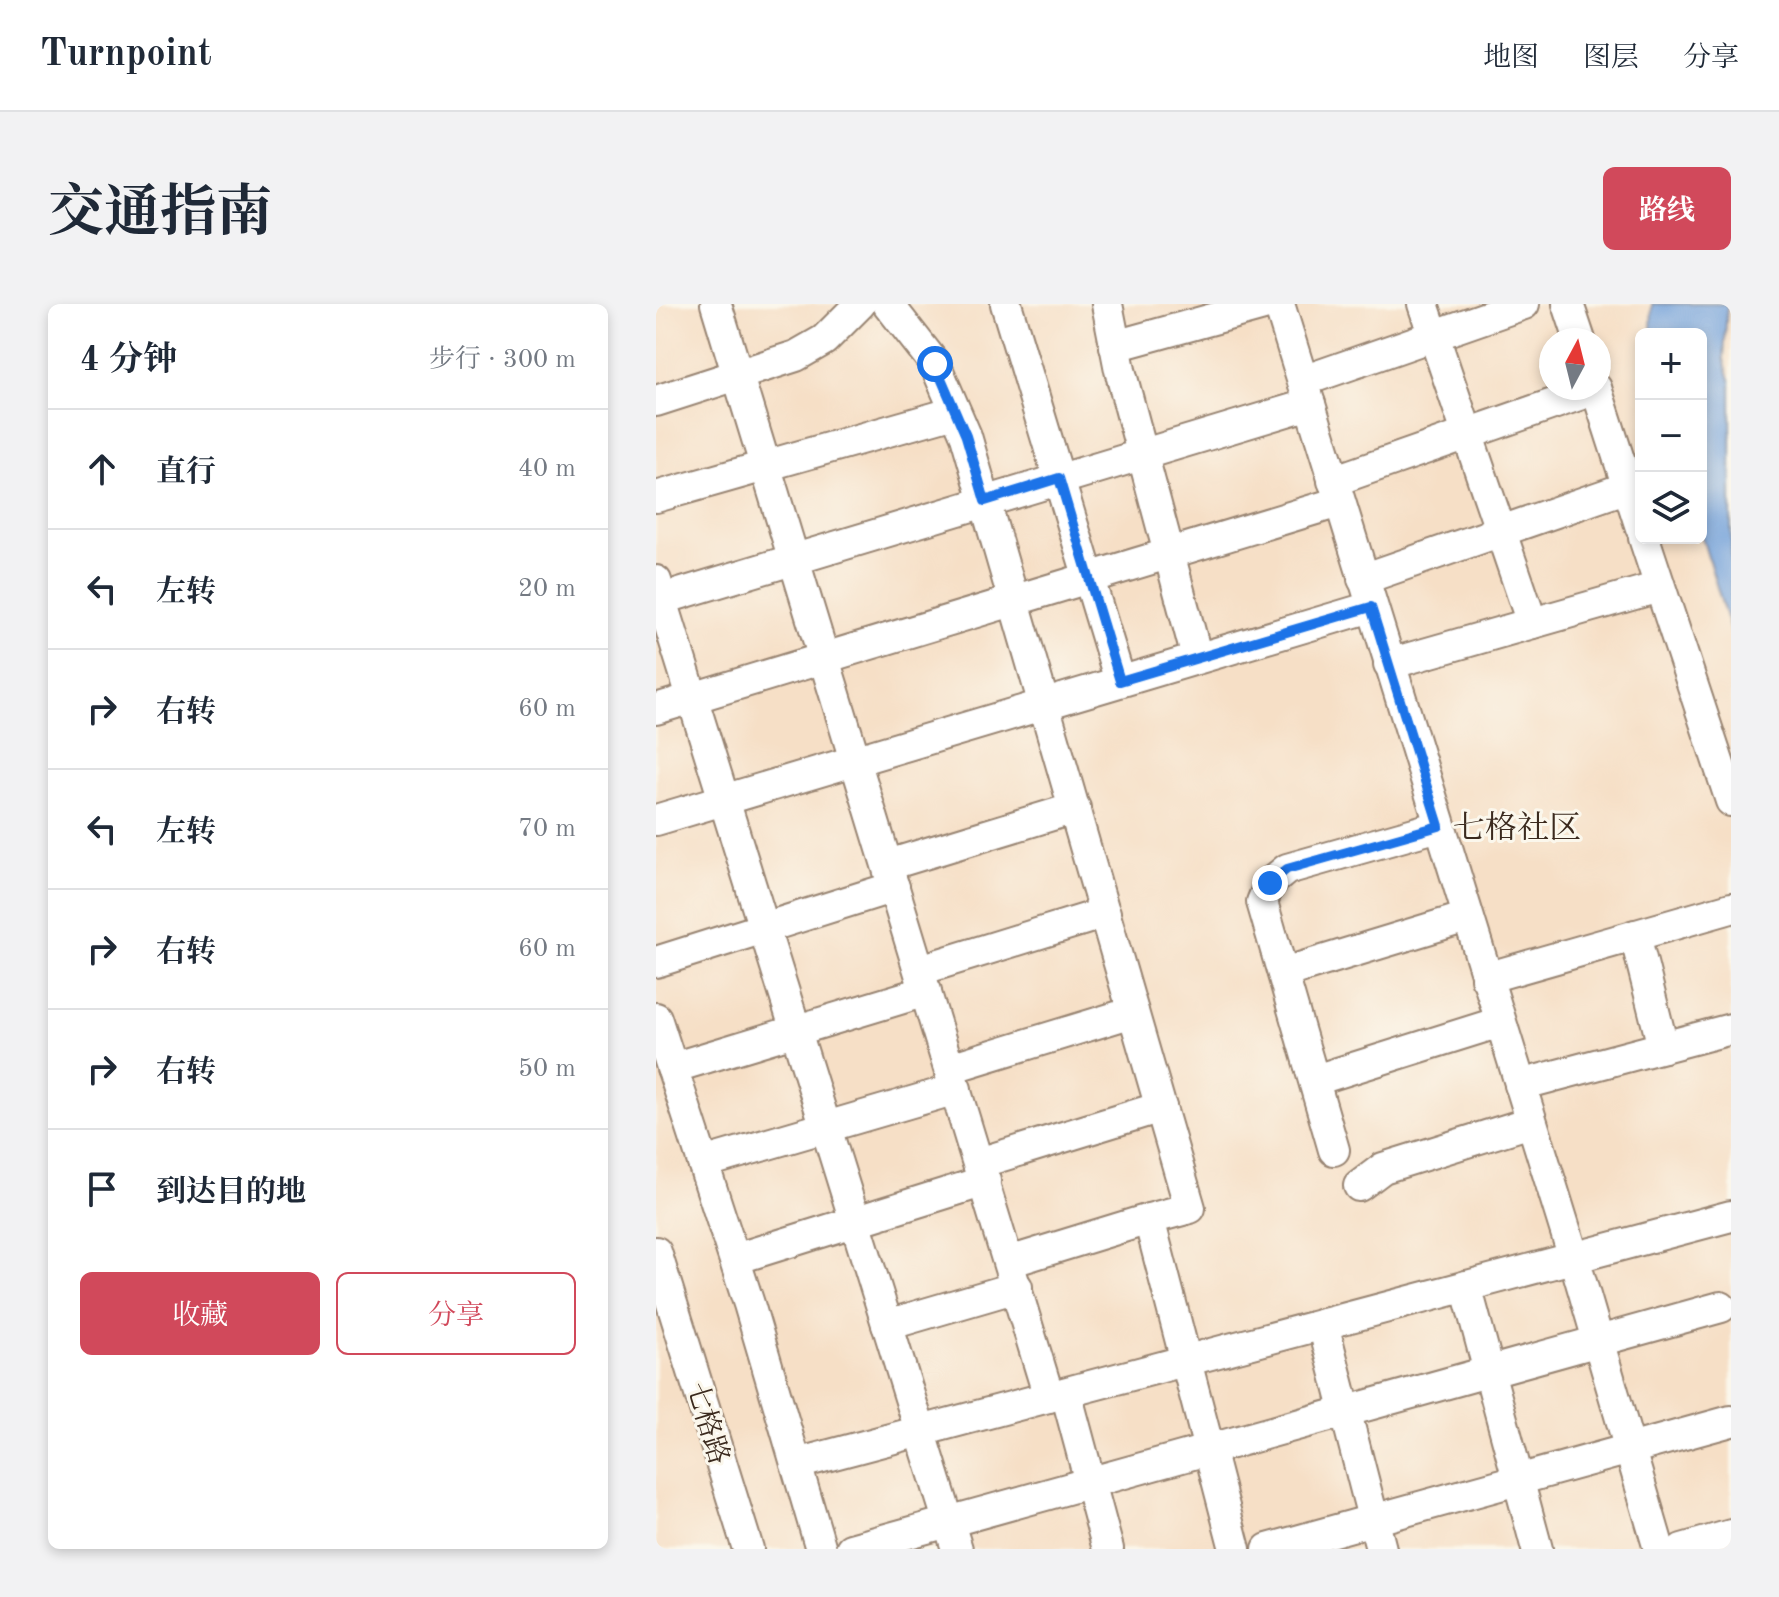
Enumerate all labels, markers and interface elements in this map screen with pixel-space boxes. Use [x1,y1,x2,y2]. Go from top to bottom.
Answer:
text: Turnpoint [40,36,212,74]
text: 地图 [1483,45,1539,73]
text: 图层 [1583,45,1639,73]
text: 分享 [1683,45,1739,73]
button: 路线 [1603,167,1731,250]
text: 交通指南 [48,187,272,243]
north arrow [1539,328,1611,400]
map controls [1635,328,1707,544]
button: + [1635,328,1707,400]
text: 4 分钟 [80,344,177,378]
route start [917,346,953,382]
text: 步行 · 300 m [429,347,576,373]
button: − [1635,400,1707,472]
icon: ahead [80,447,124,491]
text: 40 m [518,456,576,482]
text: 直行 [156,458,216,488]
button: layers [1635,472,1707,544]
icon: left [80,567,124,611]
text: 20 m [518,576,576,602]
text: 左转 [156,578,216,608]
icon: right [80,687,124,731]
text: 60 m [518,696,576,722]
text: 右转 [156,698,216,728]
icon: left [80,807,124,851]
district label: 七格社区 [1453,811,1581,846]
text: 70 m [518,816,576,842]
text: 左转 [156,818,216,848]
route end [1252,865,1288,901]
icon: right [80,927,124,971]
text: 60 m [518,936,576,962]
text: 右转 [156,938,216,968]
icon: right [80,1047,124,1091]
text: 50 m [518,1056,576,1082]
text: 右转 [156,1058,216,1088]
icon: arrive [80,1167,124,1211]
text: 到达目的地 [156,1178,306,1208]
button: 收藏 [80,1272,320,1355]
button: 分享 [336,1272,576,1355]
street label: 七格路 [680,1379,735,1468]

